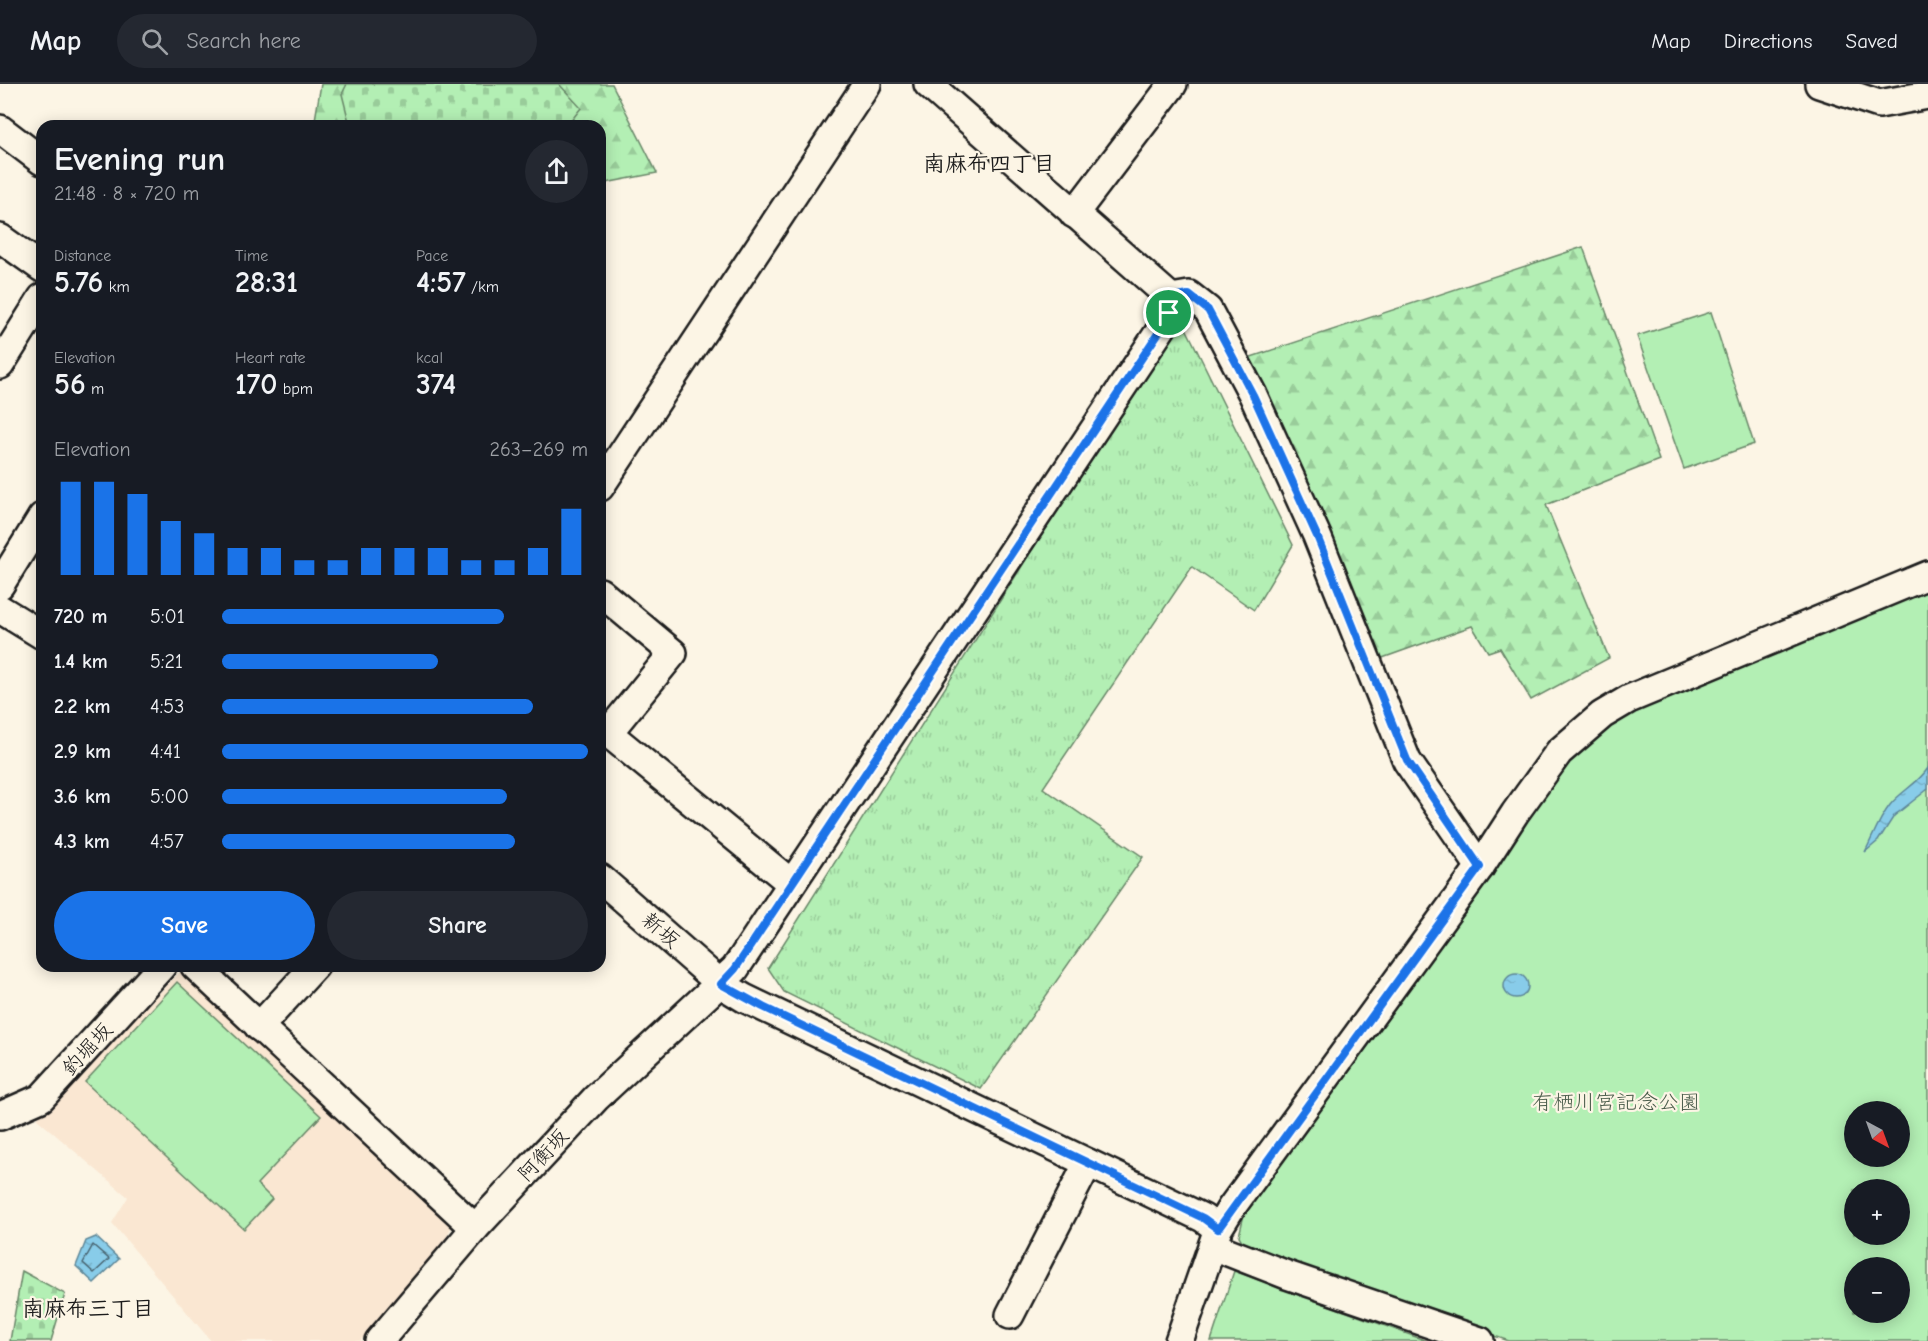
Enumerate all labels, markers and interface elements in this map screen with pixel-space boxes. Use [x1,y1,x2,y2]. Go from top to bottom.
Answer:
search box [117,14,537,68]
text: Map [30,25,81,57]
icon: search [138,25,171,58]
text: Search here [186,28,301,54]
text: Map [1651,29,1691,53]
text: Directions [1724,29,1813,53]
text: Saved [1846,29,1898,53]
text: Evening run [54,140,225,178]
button: share [525,140,588,203]
district label: 南麻布四丁目 [923,151,1055,177]
text: 21:48 · 8 × 720 m [54,182,199,205]
text: Distance [54,247,111,265]
text: Time [235,247,268,265]
text: Pace [416,247,448,265]
text: 5.76 [54,265,103,300]
text: 28:31 [235,265,298,300]
text: 4:57 [416,265,466,300]
text: km [103,278,130,296]
text: /km [466,278,499,296]
pin [1143,287,1194,338]
icon: arrive [1152,296,1185,329]
text: Elevation [54,349,115,367]
text: Heart rate [235,349,306,367]
text: kcal [416,349,443,367]
text: 56 [54,367,86,402]
text: 170 [235,367,277,402]
text: 374 [416,367,456,402]
text: m [86,380,104,398]
text: bpm [277,380,313,398]
text: Elevation [54,438,131,461]
text: 263–269 m [489,438,588,461]
text: 720 m [54,605,107,628]
text: 5:01 [150,605,185,628]
text: 1.4 km [54,650,108,673]
text: 5:21 [150,650,183,673]
text: 2.2 km [54,695,110,718]
text: 4:53 [150,695,184,718]
text: 2.9 km [54,740,111,763]
text: 4:41 [150,740,181,763]
text: 3.6 km [54,785,111,808]
text: 5:00 [150,785,189,808]
text: 4.3 km [54,830,110,853]
text: 4:57 [150,830,184,853]
button: Save [54,891,315,960]
button: Share [327,891,588,960]
street label: 新坂 [637,907,685,953]
street label: 釣堀坂 [57,1018,117,1080]
park label: 有栖川宮記念公園 [1532,1090,1700,1114]
north arrow [1844,1101,1910,1167]
map controls [1844,1101,1910,1323]
street label: 阿衡坂 [513,1124,573,1186]
button: + [1844,1179,1910,1245]
button: − [1844,1257,1910,1323]
district label: 南麻布三丁目 [22,1296,154,1322]

